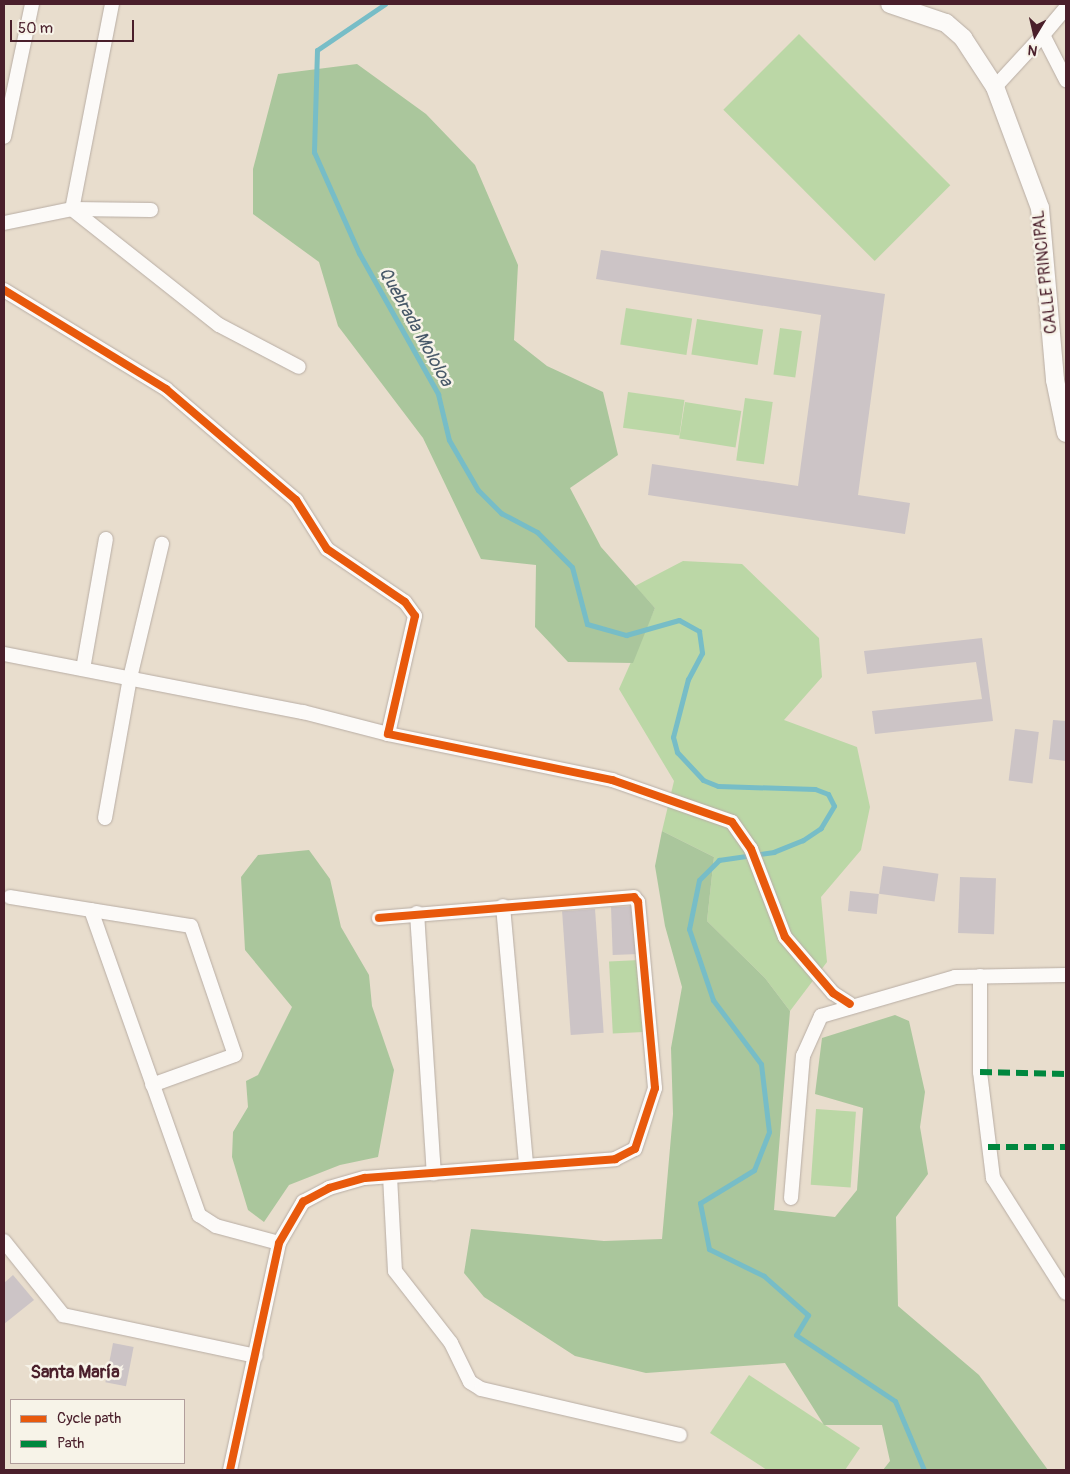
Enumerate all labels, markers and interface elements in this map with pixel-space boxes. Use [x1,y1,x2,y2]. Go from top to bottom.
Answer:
scale bar [12,10,136,42]
north arrow [1010,10,1060,60]
text: 50 m [18,19,53,38]
text: N [1027,41,1039,59]
street label: CALLE PRINCIPAL [1029,209,1061,335]
water label: Quebrada Mololoa [373,264,457,390]
district label: Santa María [30,1362,120,1384]
legend [10,1399,185,1464]
text: Cycle path [57,1409,121,1428]
text: Path [57,1434,84,1453]

